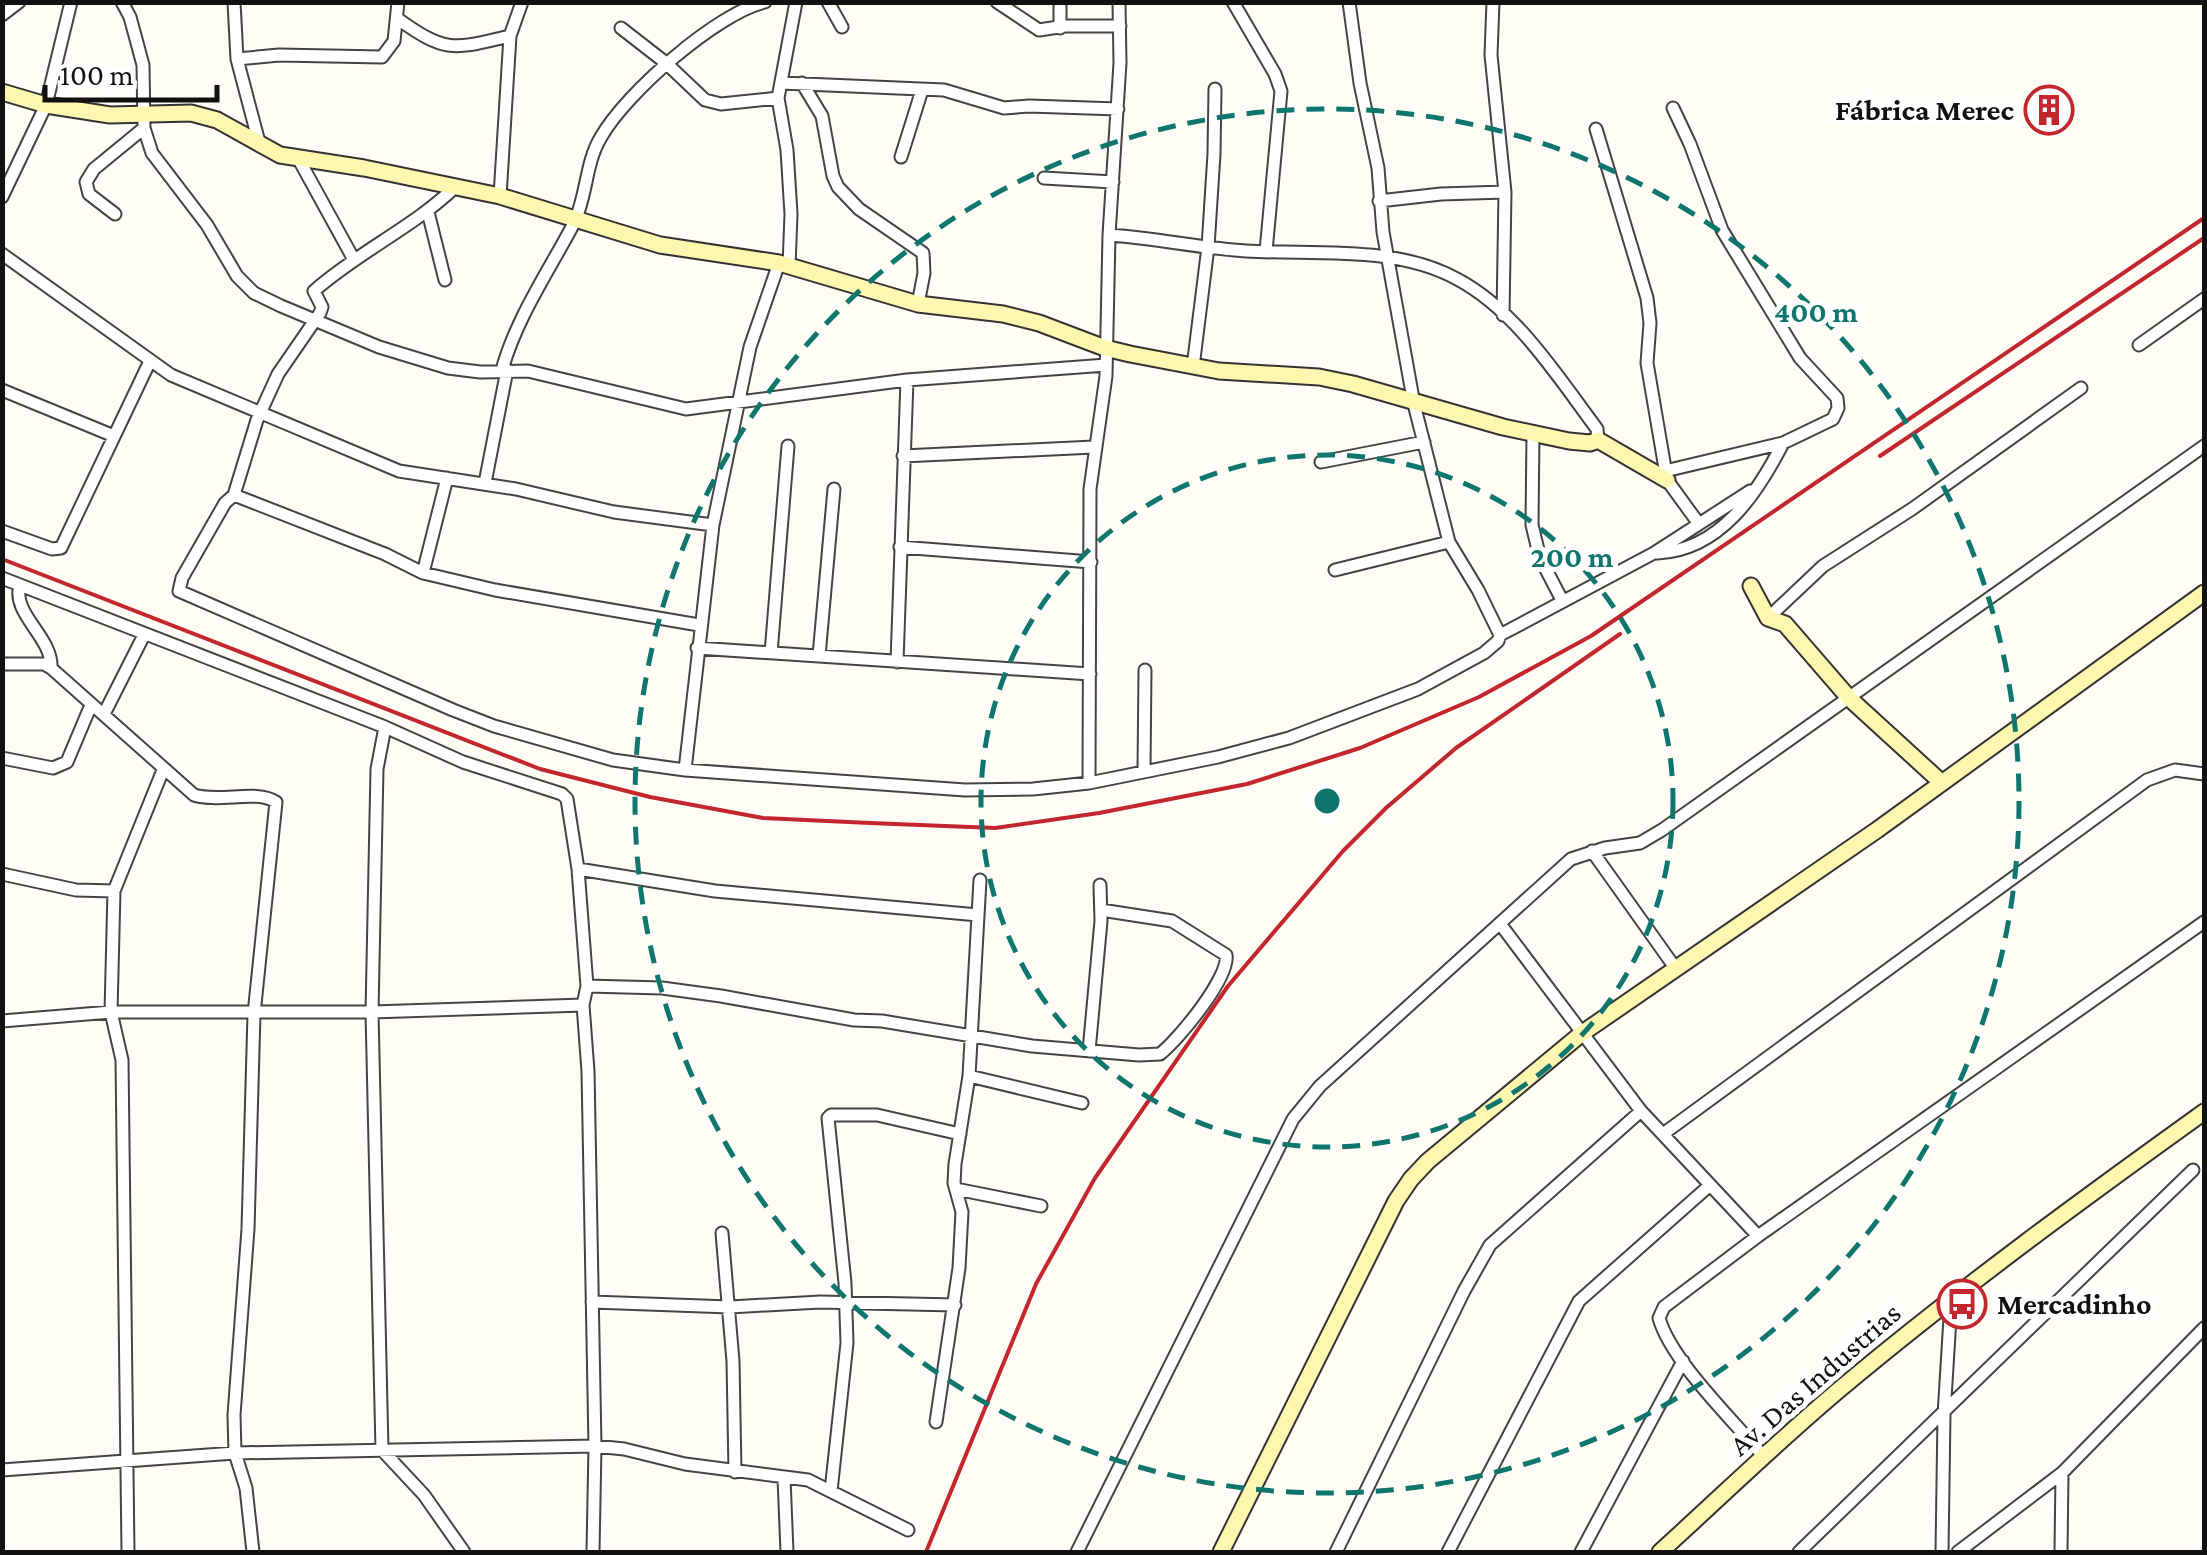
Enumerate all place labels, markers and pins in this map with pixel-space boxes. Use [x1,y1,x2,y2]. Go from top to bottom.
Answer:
building icon: Fábrica Merec [2023,84,2075,136]
place label: Fábrica Merec [1835,93,2015,126]
centre of rings [1309,783,1345,819]
bus stop icon: Mercadinho [1936,1278,1988,1330]
place label: Mercadinho [1997,1287,2152,1320]

